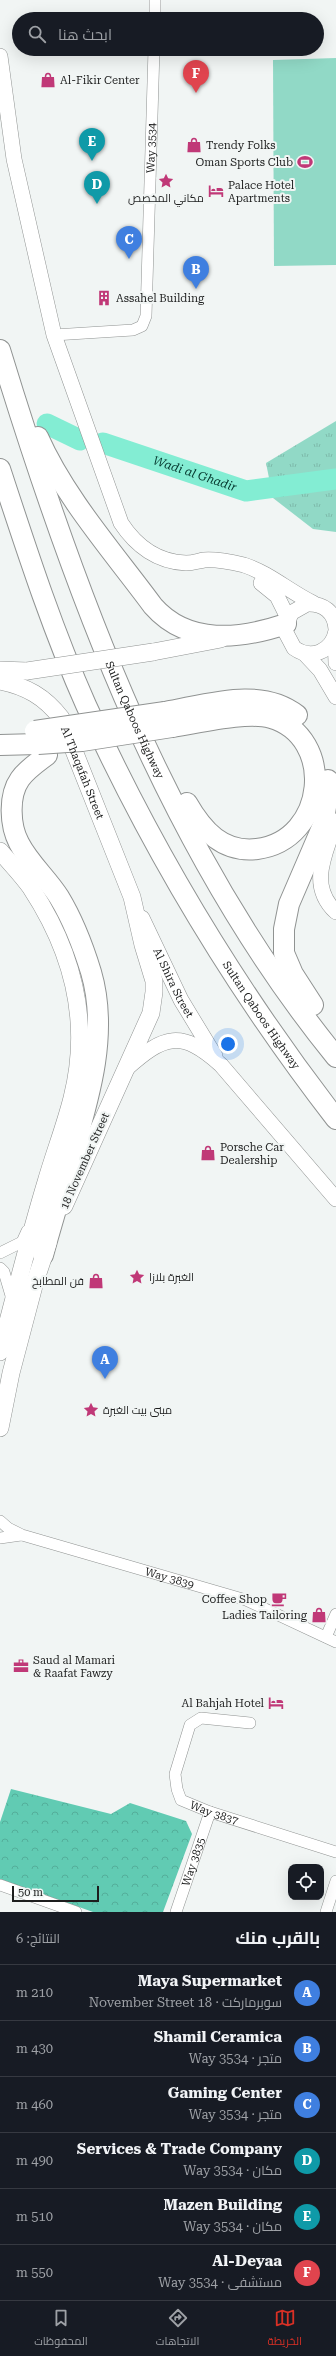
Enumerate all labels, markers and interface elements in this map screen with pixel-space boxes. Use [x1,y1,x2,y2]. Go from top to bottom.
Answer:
search box [12,12,324,56]
icon: search [26,23,48,45]
text: ابحث هنا [58,26,112,44]
pin: F [183,60,209,93]
shop icon: Al-Fikir Center [39,71,57,89]
place label: Al-Fikir Center [60,74,140,87]
street label: Way 3534 [144,122,158,173]
pin: E [79,128,105,161]
shop icon: Trendy Folks [185,136,203,154]
place label: Trendy Folks [206,139,275,152]
sports icon: Oman Sports Club [296,153,314,171]
place label: Oman Sports Club [196,156,293,169]
pin: D [84,171,110,204]
place icon: مكاني المخصص [157,172,175,190]
place label: Palace Hotel Apartments [228,179,295,205]
hotel icon: Palace Hotel Apartments [207,182,225,200]
place label: مكاني المخصص [128,192,204,207]
pin: C [116,226,142,259]
pin: B [183,256,209,289]
building icon: Assahel Building [95,289,113,307]
place label: Assahel Building [116,292,205,305]
water label: Wadi al Ghadir [151,453,239,494]
street label: Sultan Qaboos Highway [103,659,167,781]
street label: Al Thaqafah Street [58,724,107,821]
street label: Al Shira Street [151,946,197,1020]
street label: Sultan Qaboos Highway [220,959,303,1072]
your location [218,1034,238,1054]
street label: 18 November Street [58,1111,112,1211]
place label: Porsche Car Dealership [220,1141,284,1167]
shop icon: Porsche Car Dealership [199,1144,217,1162]
place icon: الغبرة بلازا [128,1268,146,1286]
place label: الغبرة بلازا [149,1271,194,1284]
shop icon: فن المطابخ [87,1272,105,1290]
place label: فن المطابخ [32,1275,84,1289]
pin: A [92,1346,118,1379]
place icon: مبنى بيت الغبرة [82,1401,100,1419]
place label: مبنى بيت الغبرة [103,1404,172,1417]
street label: Way 3839 [144,1565,196,1591]
cafe icon: Coffee Shop [270,1590,288,1608]
place label: Coffee Shop [202,1593,267,1606]
shop icon: Ladies Tailoring [310,1606,328,1624]
place label: Ladies Tailoring [222,1609,308,1622]
place label: Saud al Mamari & Raafat Fawzy [33,1654,116,1680]
office icon: Saud al Mamari & Raafat Fawzy [12,1657,30,1675]
hotel icon: Al Bahjah Hotel [267,1694,285,1712]
place label: Al Bahjah Hotel [181,1697,265,1710]
street label: Way 3837 [188,1798,240,1827]
street label: Way 3835 [179,1836,207,1888]
map controls [288,1864,324,1900]
button: locate [288,1864,324,1900]
scale bar [12,1884,99,1903]
text: 50 m [18,1886,43,1899]
text: بالقرب منك [236,1928,320,1948]
text: النتائج: 6 [16,1931,60,1946]
text: Maya Supermarket [138,1972,282,1990]
text: 210 m [16,1985,53,2000]
text: A [302,1985,312,2000]
text: سوبرماركت · 18 November Street [89,1995,282,2010]
text: Shamil Ceramica [154,2028,282,2046]
text: 430 m [16,2041,53,2056]
text: B [302,2041,312,2056]
text: متجر · Way 3534 [189,2051,282,2066]
text: Gaming Center [168,2084,282,2102]
text: 460 m [16,2097,53,2112]
text: C [302,2097,312,2112]
text: متجر · Way 3534 [189,2107,282,2122]
text: Services & Trade Company [77,2140,282,2158]
text: 490 m [16,2153,53,2168]
text: D [302,2153,312,2168]
text: مكان · Way 3534 [183,2163,282,2178]
text: Mazen Building [163,2196,282,2214]
text: 510 m [16,2209,53,2224]
text: E [303,2209,311,2224]
text: مكان · Way 3534 [183,2219,282,2234]
text: Al-Deyaa [212,2252,282,2270]
text: 550 m [16,2265,53,2280]
text: F [303,2265,311,2280]
text: مستشفى · Way 3534 [158,2275,282,2290]
tab: المحفوظات [34,2307,88,2351]
tab: الاتجاهات [156,2307,199,2351]
tab: الخريطة [268,2307,302,2351]

